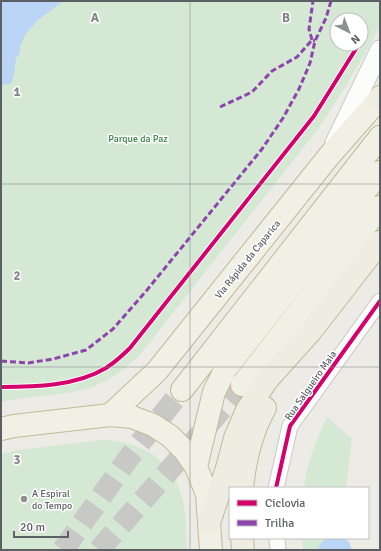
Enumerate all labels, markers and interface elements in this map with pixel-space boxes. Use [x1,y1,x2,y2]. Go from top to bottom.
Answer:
text: A [91,10,100,26]
text: B [282,10,290,26]
north arrow [329,12,369,52]
text: N [348,32,363,46]
text: 1 [13,84,21,100]
park label: Parque da Paz [108,133,168,145]
street label: Via Rápida da Caparica [212,218,283,301]
text: 2 [13,268,21,284]
street label: Rua Salgueiro Maia [282,348,339,423]
text: 3 [13,452,21,468]
legend [229,487,369,539]
place label: A Espiral do Tempo [32,488,72,512]
marker: A Espiral do Tempo [19,494,29,504]
text: Ciclovia [265,496,305,511]
scale bar [14,513,68,539]
text: Trilha [265,516,294,531]
text: 20 m [20,520,45,535]

